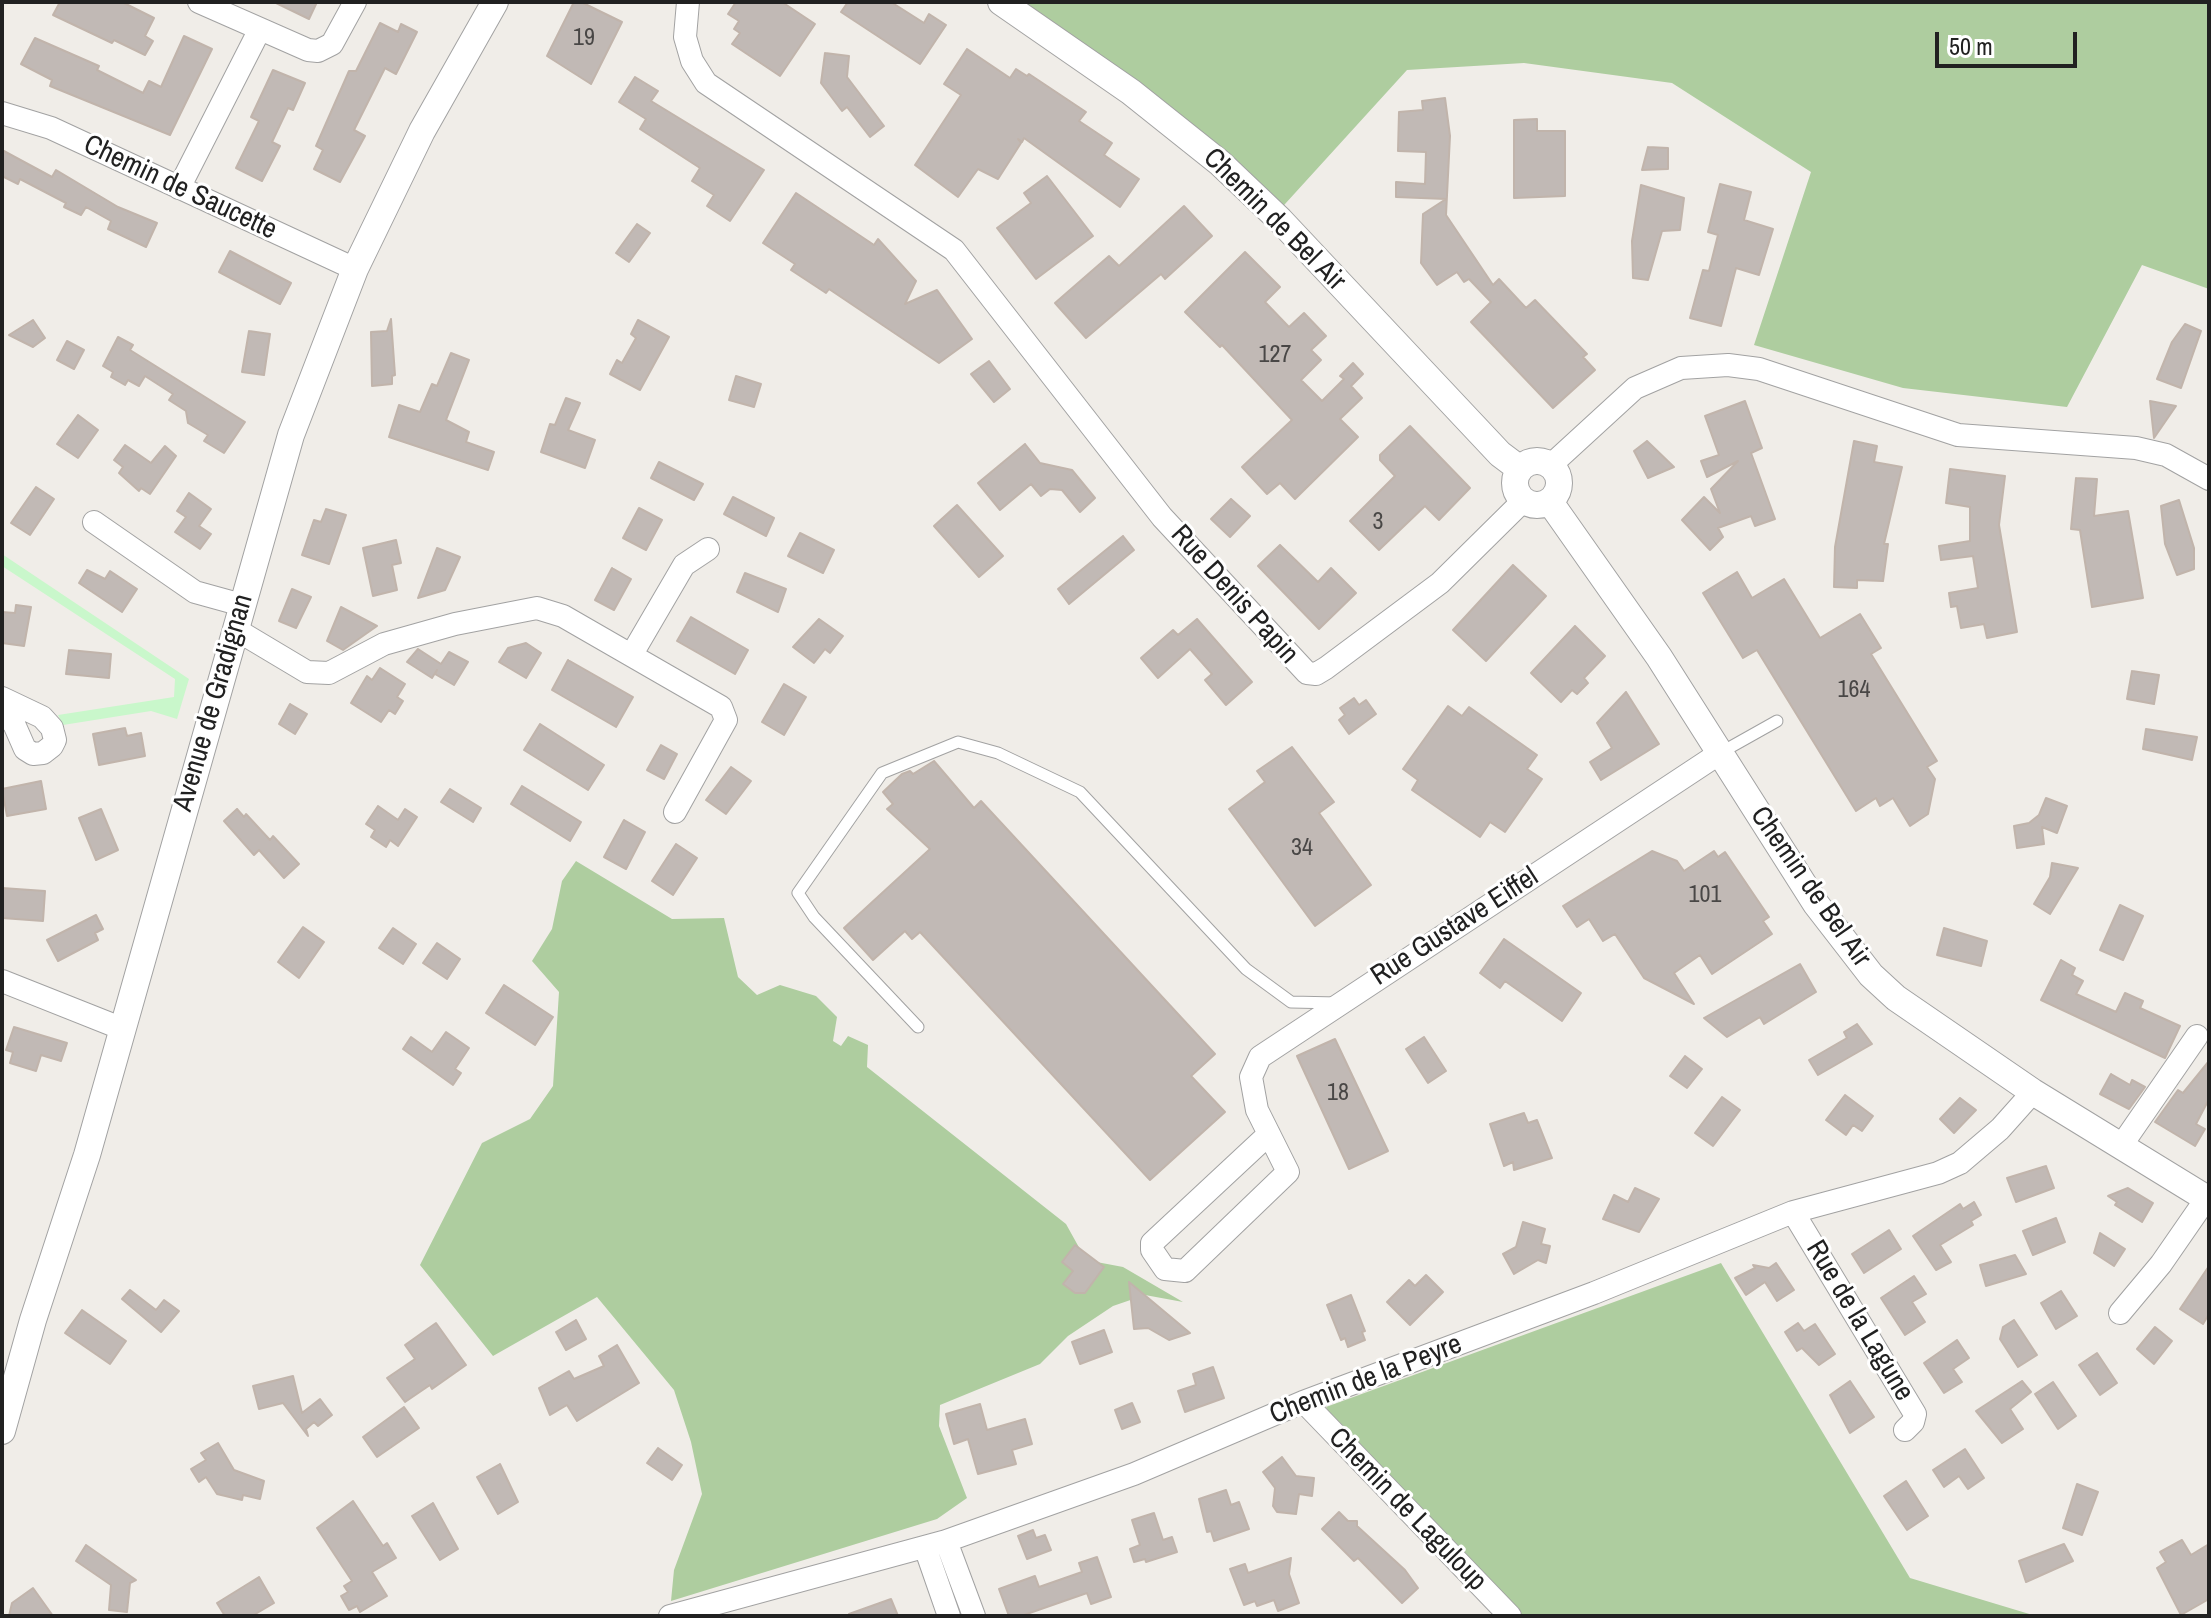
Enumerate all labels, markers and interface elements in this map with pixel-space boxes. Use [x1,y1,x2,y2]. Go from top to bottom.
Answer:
scale bar [1939,16,2081,66]
house number: 19 [573,25,595,53]
text: 50 m [1949,30,1993,62]
street label: Chemin de Saucette [78,129,282,247]
street label: Chemin de Bel Air [1196,142,1352,298]
house number: 127 [1259,342,1291,370]
house number: 3 [1373,509,1383,537]
street label: Rue Denis Papin [1163,519,1305,671]
street label: Avenue de Gradignan [167,591,261,815]
house number: 164 [1838,677,1870,705]
street label: Chemin de Bel Air [1742,801,1878,973]
house number: 34 [1291,835,1313,863]
street label: Rue Gustave Eiffel [1365,861,1545,993]
house number: 101 [1689,882,1721,910]
house number: 18 [1327,1080,1349,1108]
street label: Rue de la Lagune [1798,1235,1920,1407]
street label: Chemin de la Peyre [1265,1328,1467,1432]
street label: Chemin de Laguloup [1321,1422,1493,1598]

